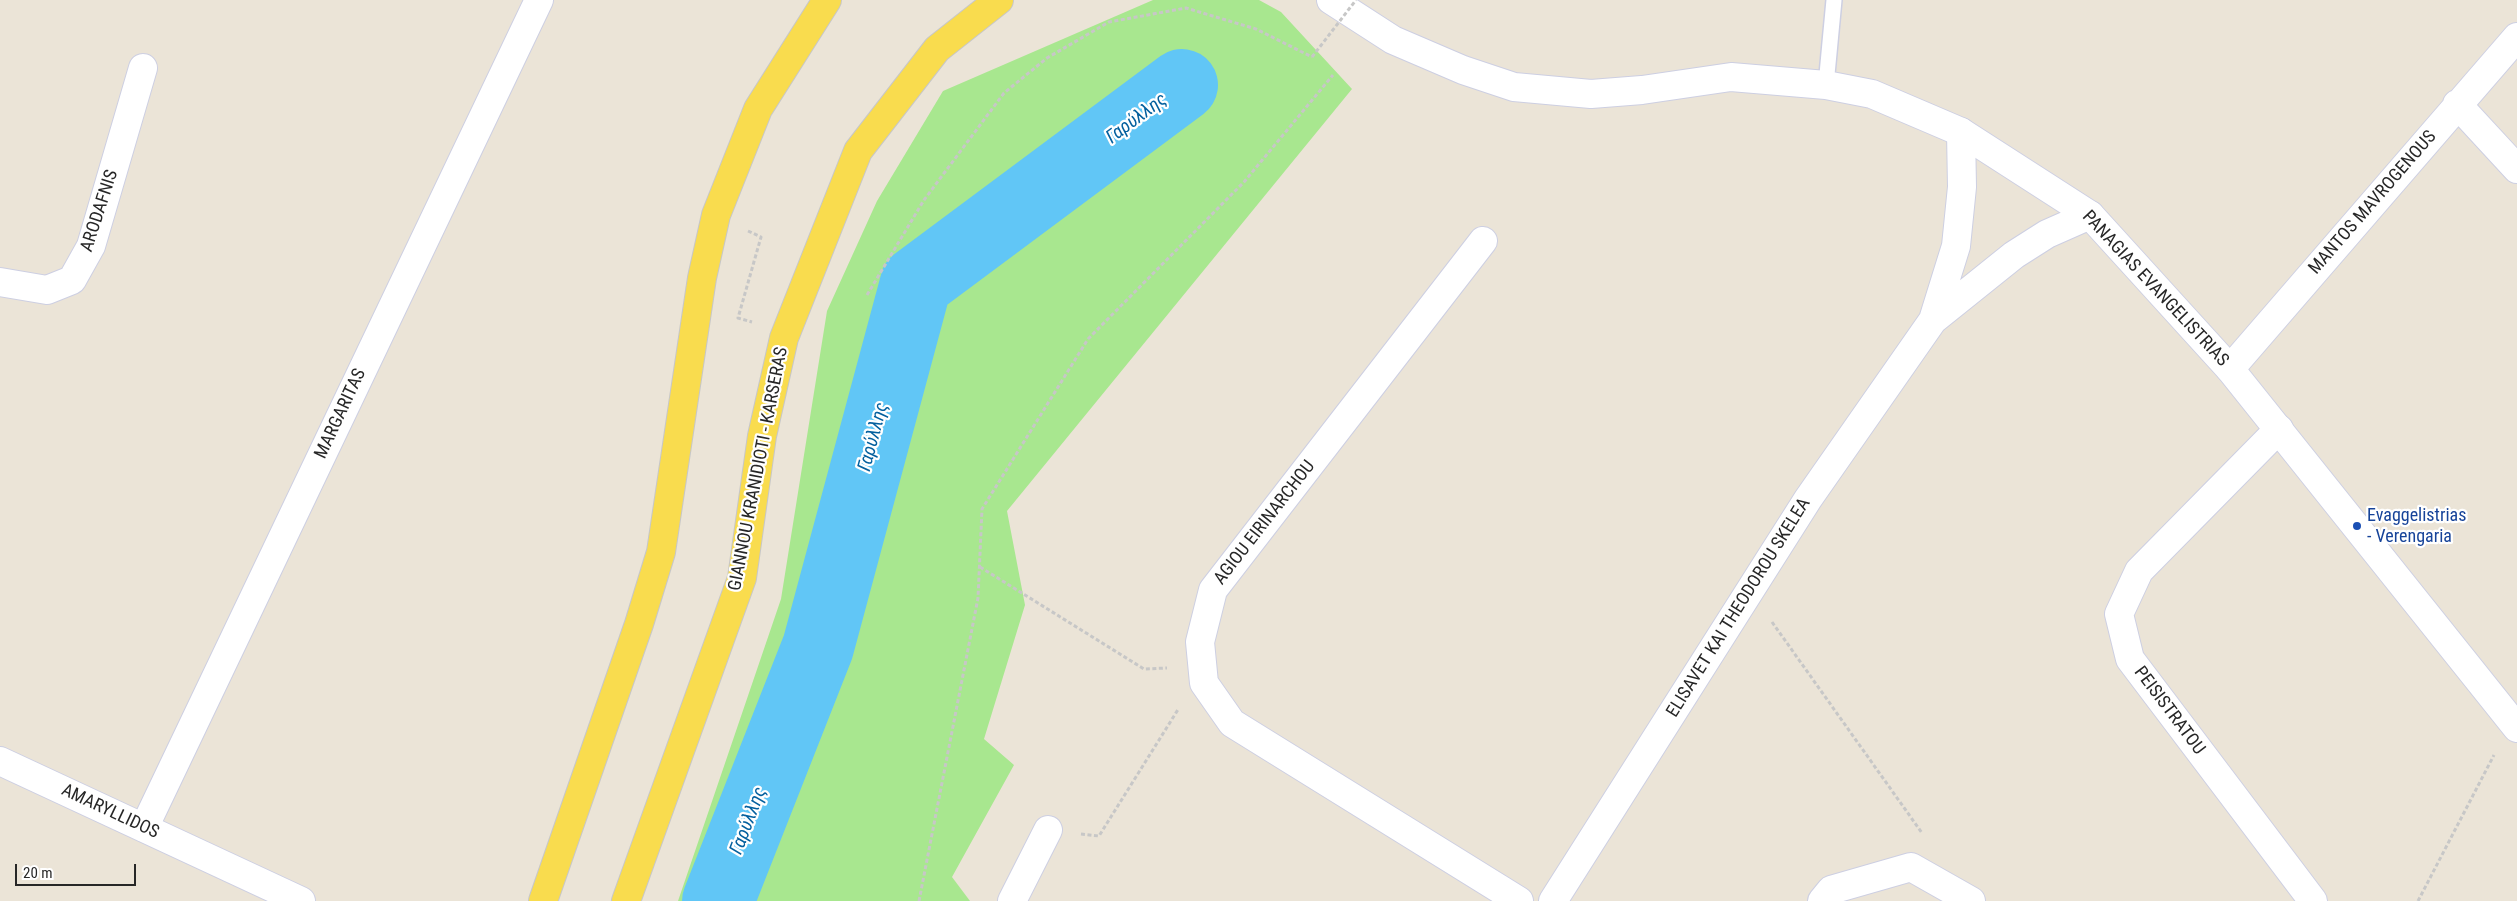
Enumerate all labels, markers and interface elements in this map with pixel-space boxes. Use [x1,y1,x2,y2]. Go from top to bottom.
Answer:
water label: Γαρύλλης [1102,89,1172,149]
street label: MANTOS MAVROGENOUS [2305,127,2441,279]
street label: ARODAFNIS [77,167,123,255]
street label: PANAGIAS EVANGELISTRIAS [2077,207,2233,371]
street label: GIANNOU KRANIDIOTI - KARSERAS [725,345,793,593]
street label: MARGARITAS [311,366,371,462]
water label: Γαρύλλης [854,400,894,474]
street label: AGIOU EIRINARCHOU [1210,457,1320,589]
street label: ELISAVET KAI THEODOROU SKELEA [1662,494,1816,722]
place label: Evaggelistrias - Verengaria [2367,505,2466,548]
marker: Evaggelistrias - Verengaria [2351,520,2363,532]
street label: PEISISTRATOU [2129,663,2209,759]
street label: AMARYLLIDOS [58,780,162,844]
water label: Γαρύλλης [726,784,772,858]
scale bar [18,854,139,886]
text: 20 m [23,864,53,882]

